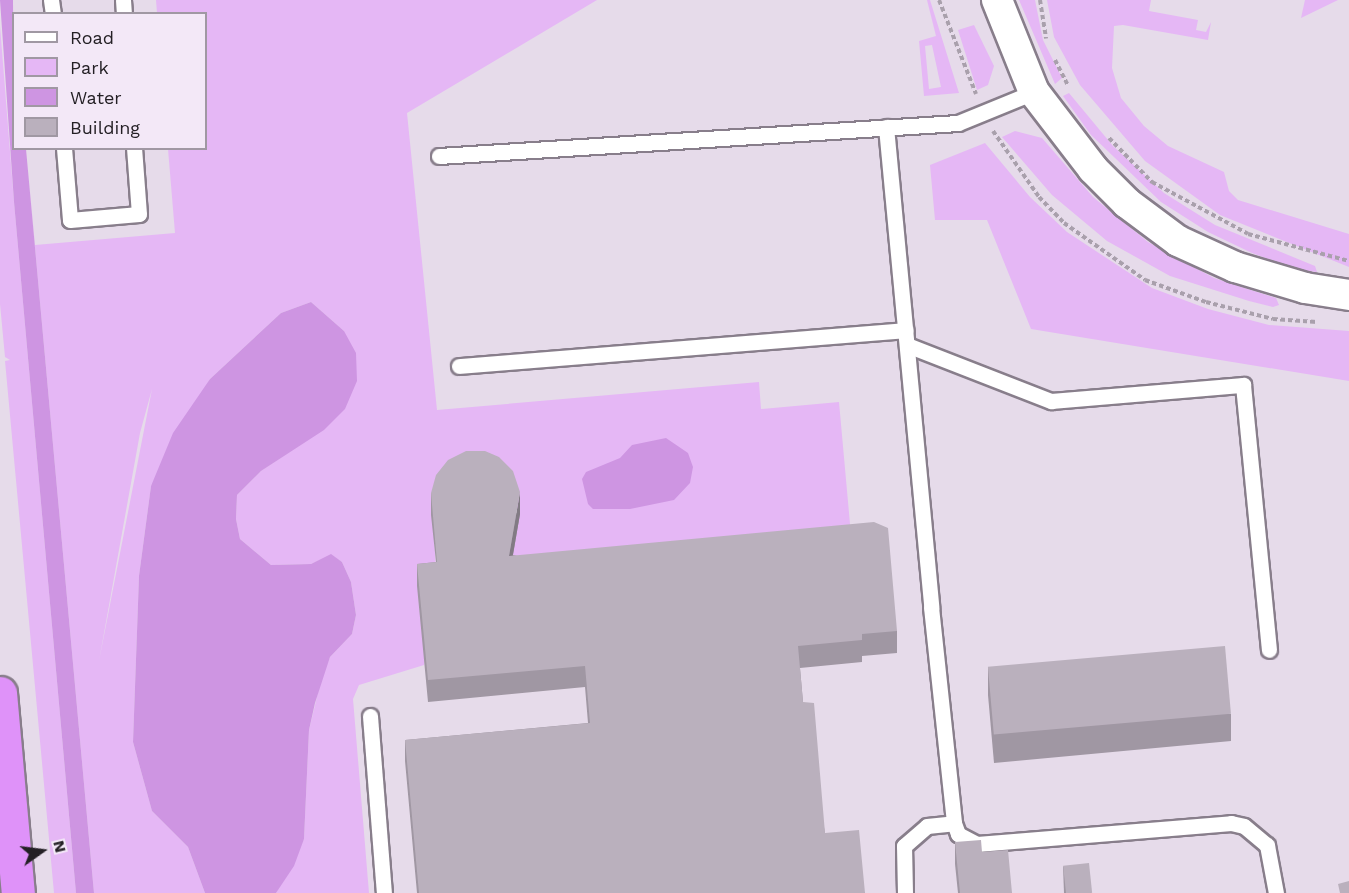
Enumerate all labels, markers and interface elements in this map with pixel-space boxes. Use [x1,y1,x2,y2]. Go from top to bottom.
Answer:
legend [12,12,207,150]
text: Road [70,27,114,48]
text: Park [70,57,109,78]
text: Water [70,87,122,108]
text: Building [70,117,140,138]
north arrow [12,821,72,881]
text: N [49,838,71,855]

